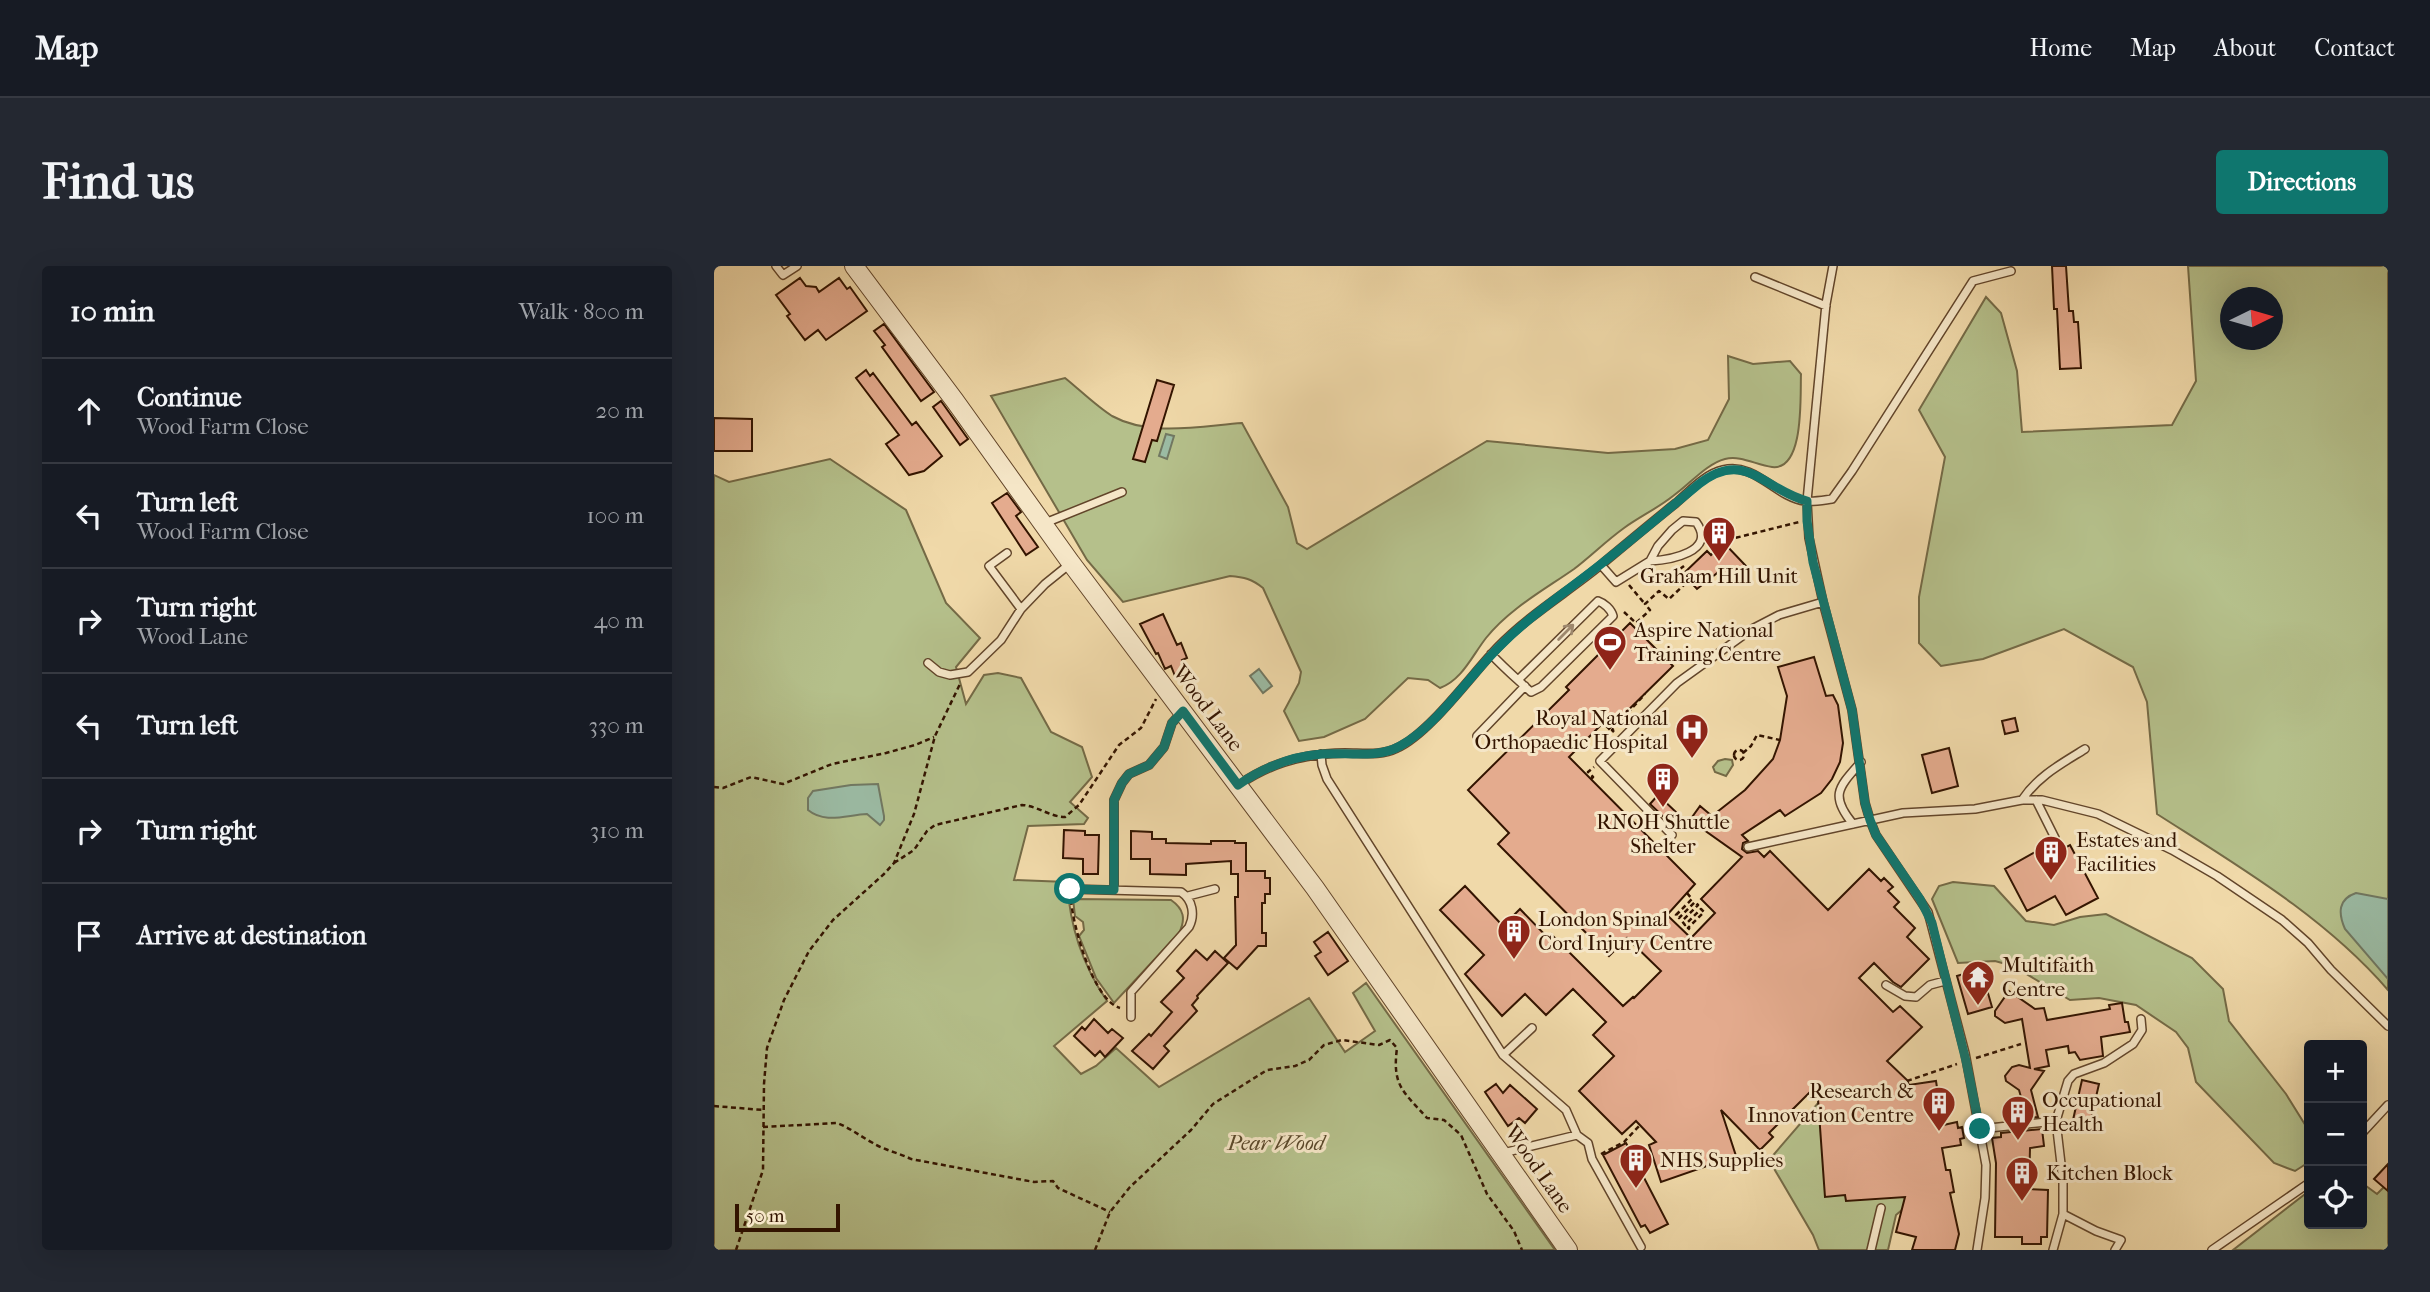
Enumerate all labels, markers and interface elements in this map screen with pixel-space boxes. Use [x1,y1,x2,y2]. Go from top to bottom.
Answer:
text: Map [35,29,98,68]
text: Home [2030,34,2092,62]
text: Map [2130,34,2176,62]
text: About [2214,34,2276,62]
text: Contact [2314,34,2395,62]
button: Directions [2216,150,2388,214]
text: Find us [42,153,194,211]
north arrow [2220,287,2283,350]
text: 10 min [70,294,155,329]
text: Walk · 800 m [519,298,644,325]
text: Continue [137,382,242,413]
icon: ahead [70,392,108,430]
text: 20 m [595,397,644,424]
text: Wood Farm Close [137,413,309,440]
text: Turn left [137,487,238,518]
icon: left [70,497,108,535]
text: 100 m [586,502,644,529]
building icon: Graham Hill Unit [1700,514,1738,563]
text: Wood Farm Close [137,518,309,545]
place label: Graham Hill Unit [1640,564,1798,588]
text: Turn right [137,592,257,623]
icon: right [70,602,108,640]
text: 40 m [594,607,644,634]
place label: Aspire National Training Centre [1633,618,1781,666]
text: Wood Lane [137,623,248,650]
one-way arrow [1558,623,1575,640]
sports icon: Aspire National Training Centre [1591,623,1629,672]
street label: Wood Lane [1167,659,1248,756]
place label: Royal National Orthopaedic Hospital [1475,706,1668,754]
icon: left [70,707,108,745]
text: Turn left [137,710,238,741]
hospital icon: Royal National Orthopaedic Hospital [1673,711,1711,760]
text: 330 m [588,712,644,739]
building icon: RNOH Shuttle Shelter [1644,760,1682,809]
place label: RNOH Shuttle Shelter [1596,810,1730,858]
icon: right [70,812,108,850]
text: Turn right [137,815,257,846]
text: 310 m [590,817,644,844]
place label: Estates and Facilities [2076,828,2178,876]
building icon: Estates and Facilities [2032,833,2070,882]
route start [1054,873,1085,904]
place label: London Spinal Cord Injury Centre [1538,907,1713,955]
building icon: London Spinal Cord Injury Centre [1495,912,1533,961]
icon: arrive [70,917,108,955]
text: Arrive at destination [137,920,367,951]
place label: Multifaith Centre [2002,953,2094,1001]
temple icon: Multifaith Centre [1959,958,1997,1007]
map controls [2304,1040,2367,1229]
button: + [2304,1040,2367,1103]
place label: Research & Innovation Centre [1747,1079,1914,1127]
building icon: Research & Innovation Centre [1920,1084,1958,1133]
place label: Occupational Health [2042,1088,2162,1136]
building icon: Occupational Health [1999,1093,2037,1142]
button: − [2304,1103,2367,1166]
route end [1964,1113,1995,1144]
street label: Wood Lane [1500,1120,1578,1217]
park label: Pear Wood [1227,1131,1327,1155]
building icon: NHS Supplies [1617,1141,1655,1190]
place label: NHS Supplies [1660,1148,1783,1172]
building icon: Kitchen Block [2003,1154,2041,1203]
place label: Kitchen Block [2046,1161,2173,1185]
button: locate [2304,1166,2367,1229]
scale bar [735,1201,840,1233]
text: 50 m [746,1205,785,1227]

